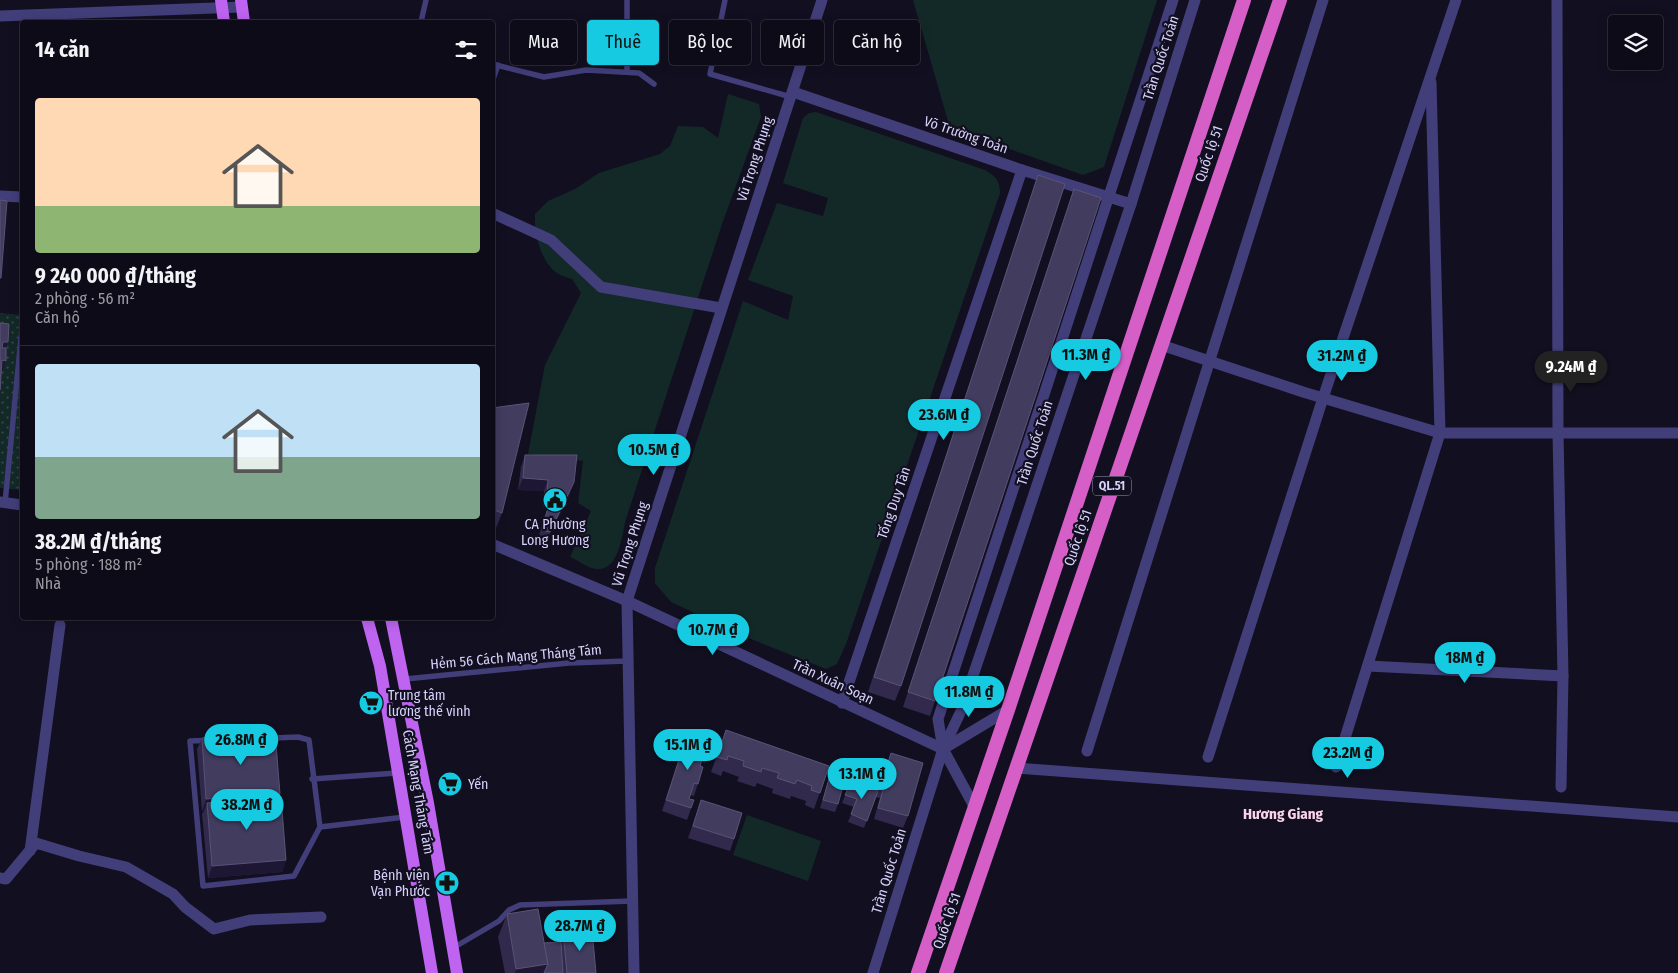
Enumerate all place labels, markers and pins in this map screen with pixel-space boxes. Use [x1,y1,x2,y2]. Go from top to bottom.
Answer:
pin: 11.3M ₫ [1040,338,1132,381]
pin: 31.2M ₫ [1296,340,1388,382]
pin: 9.24M ₫ [1525,350,1617,393]
pin: 23.6M ₫ [898,398,990,441]
pin: 10.5M ₫ [608,434,700,476]
public building icon: CA Phường Long Hương [542,487,568,513]
place label: CA Phường Long Hương [521,516,589,549]
pin: 10.7M ₫ [667,614,759,656]
pin: 18M ₫ [1430,642,1500,684]
pin: 11.8M ₫ [923,676,1015,718]
place label: Trung tâm lương thế vinh [388,687,471,720]
supermarket icon: Trung tâm lương thế vinh [358,690,384,716]
pin: 26.8M ₫ [195,724,287,766]
pin: 15.1M ₫ [642,728,734,771]
pin: 23.2M ₫ [1302,736,1394,779]
pin: 13.1M ₫ [816,758,908,800]
supermarket icon: Yến [437,771,463,797]
place label: Yến [468,775,488,793]
pin: 38.2M ₫ [201,788,293,831]
place label: Bệnh viện Vạn Phước [371,867,430,900]
pharmacy icon: Bệnh viện Vạn Phước [434,870,460,896]
pin: 28.7M ₫ [534,910,626,952]

